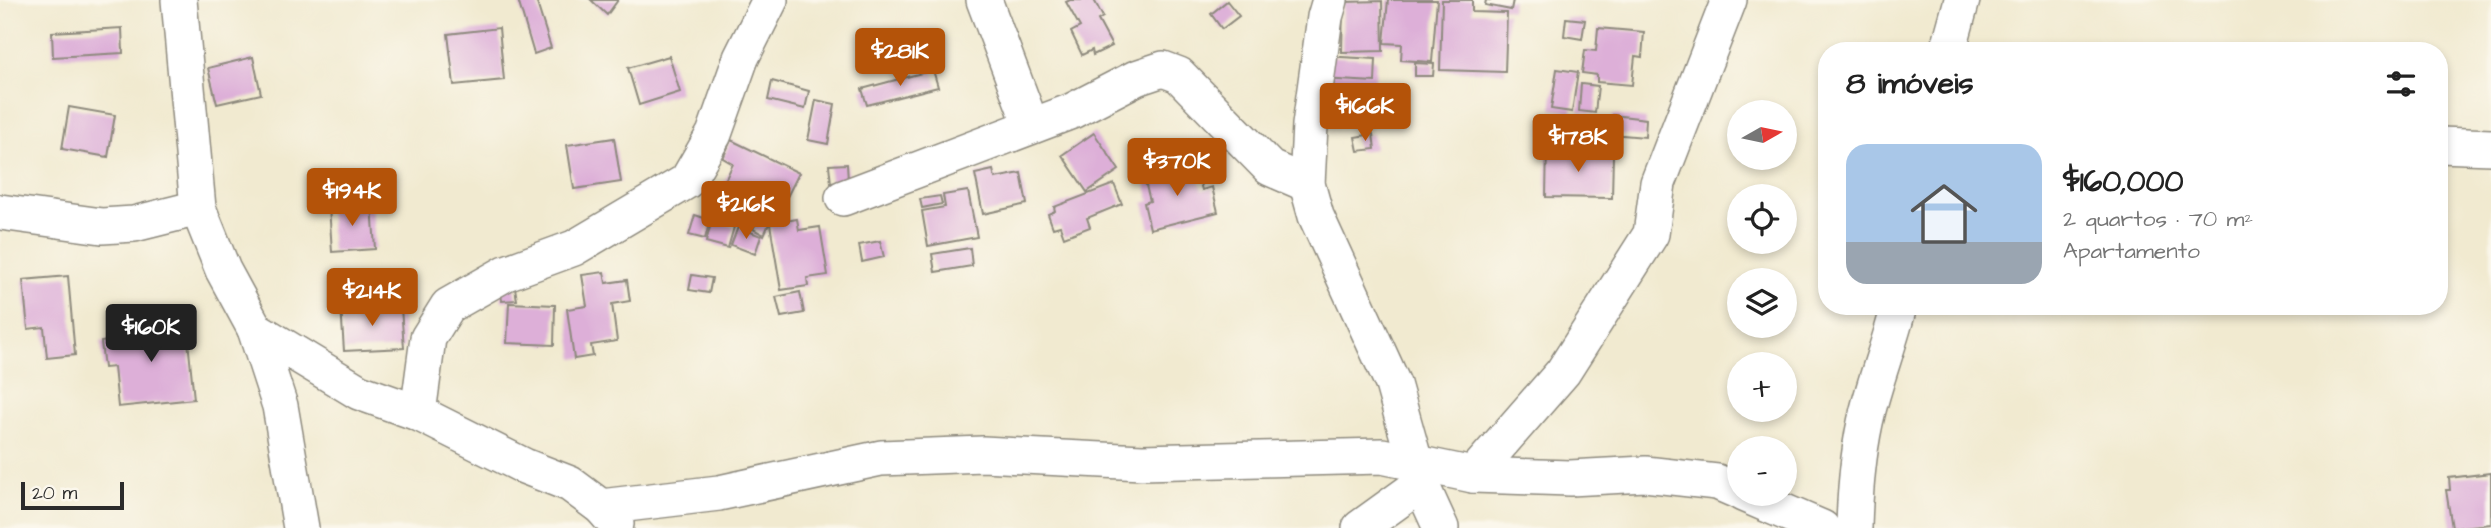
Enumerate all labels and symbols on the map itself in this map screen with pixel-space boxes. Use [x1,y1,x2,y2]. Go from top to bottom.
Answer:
pin: $281K [851,28,949,88]
pin: $166K [1316,83,1414,143]
north arrow [1727,100,1797,170]
pin: $178K [1529,114,1627,174]
pin: $370K [1128,138,1226,198]
pin: $194K [303,168,401,228]
pin: $216K [697,182,795,241]
pin: $214K [323,268,421,328]
pin: $160K [102,304,200,364]
scale bar [21,479,124,511]

